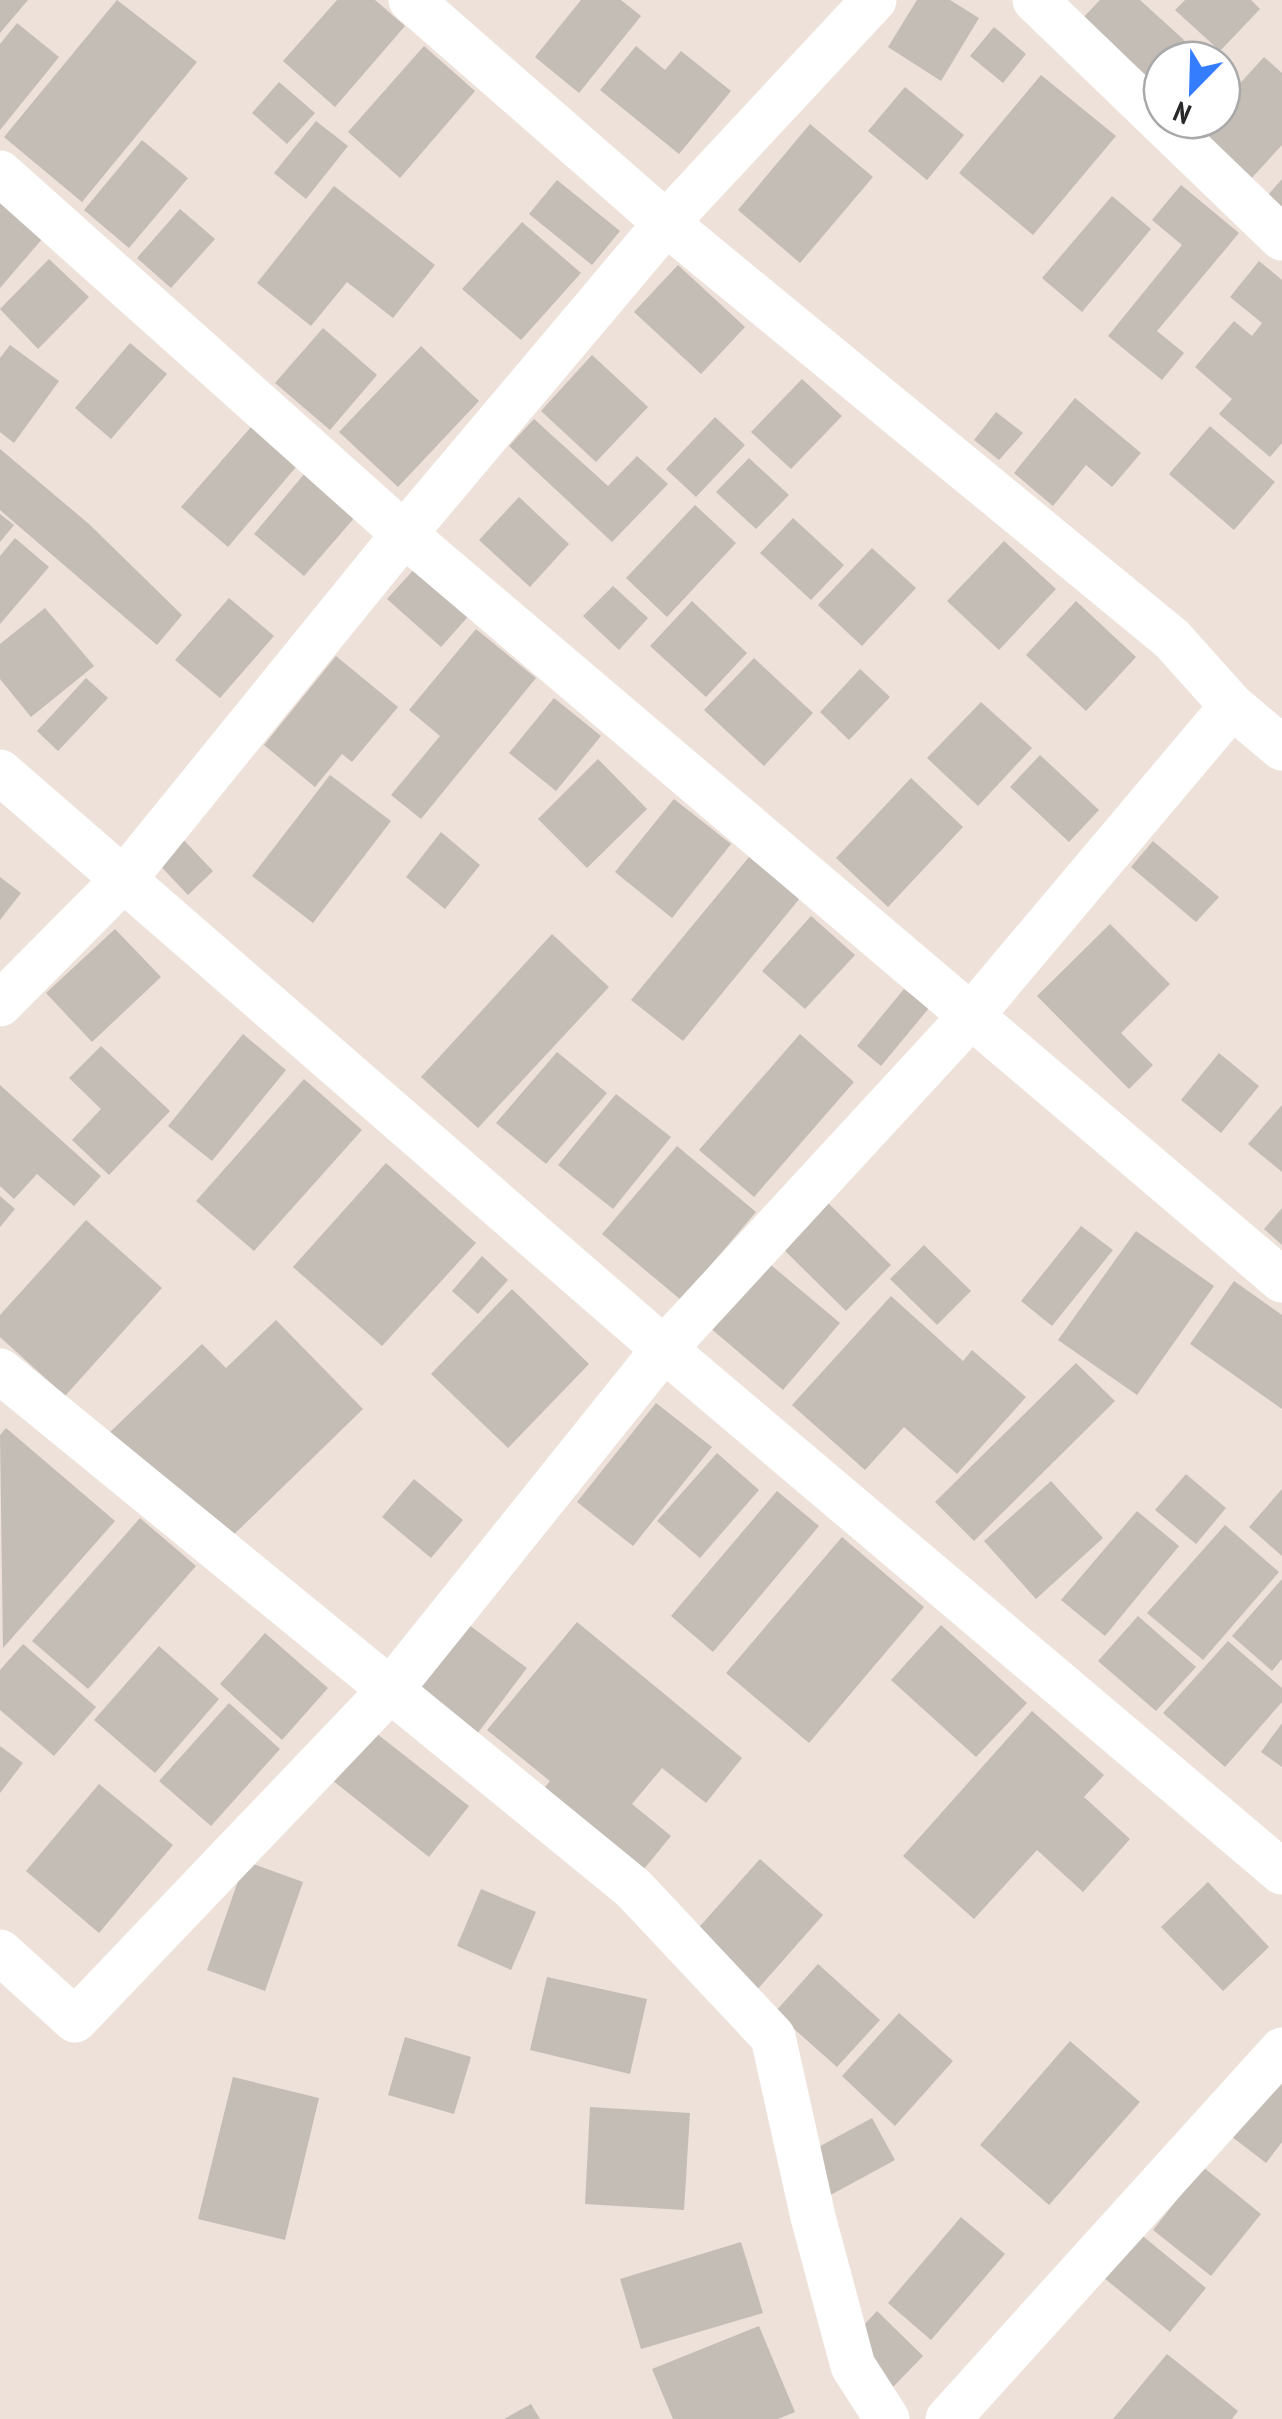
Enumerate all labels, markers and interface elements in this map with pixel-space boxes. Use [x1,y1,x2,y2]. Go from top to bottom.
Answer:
north arrow [1142,40,1242,140]
text: N [1168,93,1196,133]

